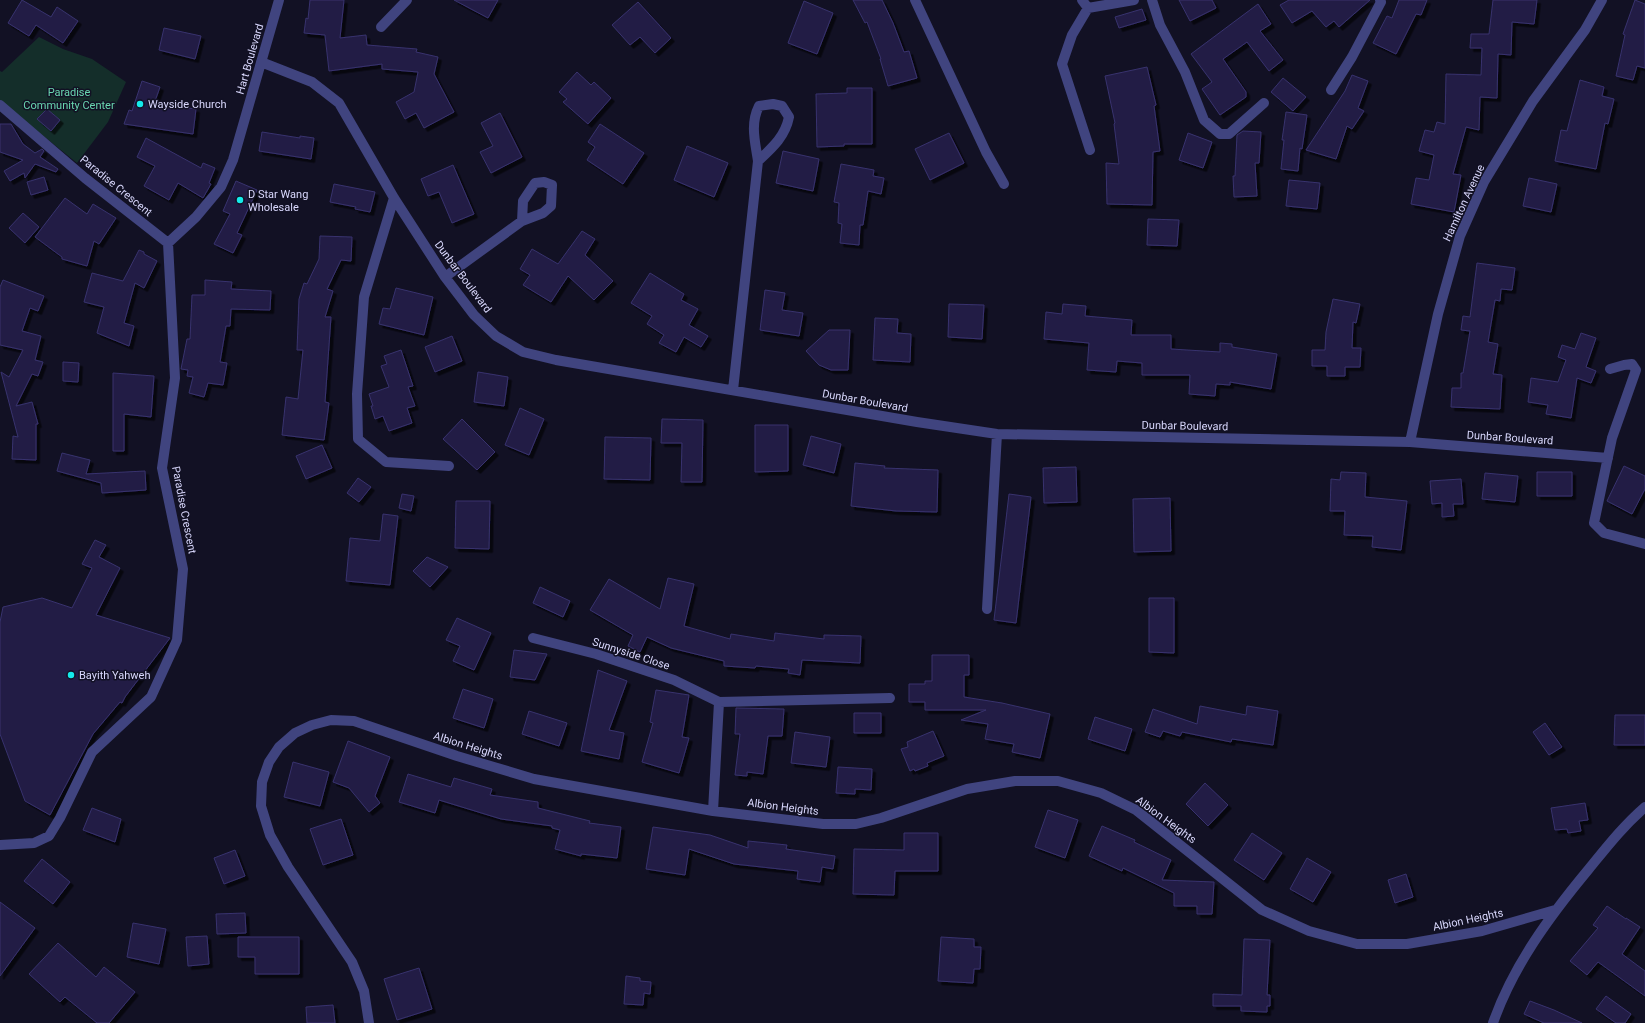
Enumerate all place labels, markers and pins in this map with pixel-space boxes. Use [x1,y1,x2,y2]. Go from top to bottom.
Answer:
place label: Wayside Church [148,98,227,111]
marker: Wayside Church [135,99,145,109]
place label: D Star Wang Wholesale [248,188,308,214]
marker: D Star Wang Wholesale [235,195,245,205]
place label: Bayith Yahweh [79,669,150,682]
marker: Bayith Yahweh [66,670,76,680]

